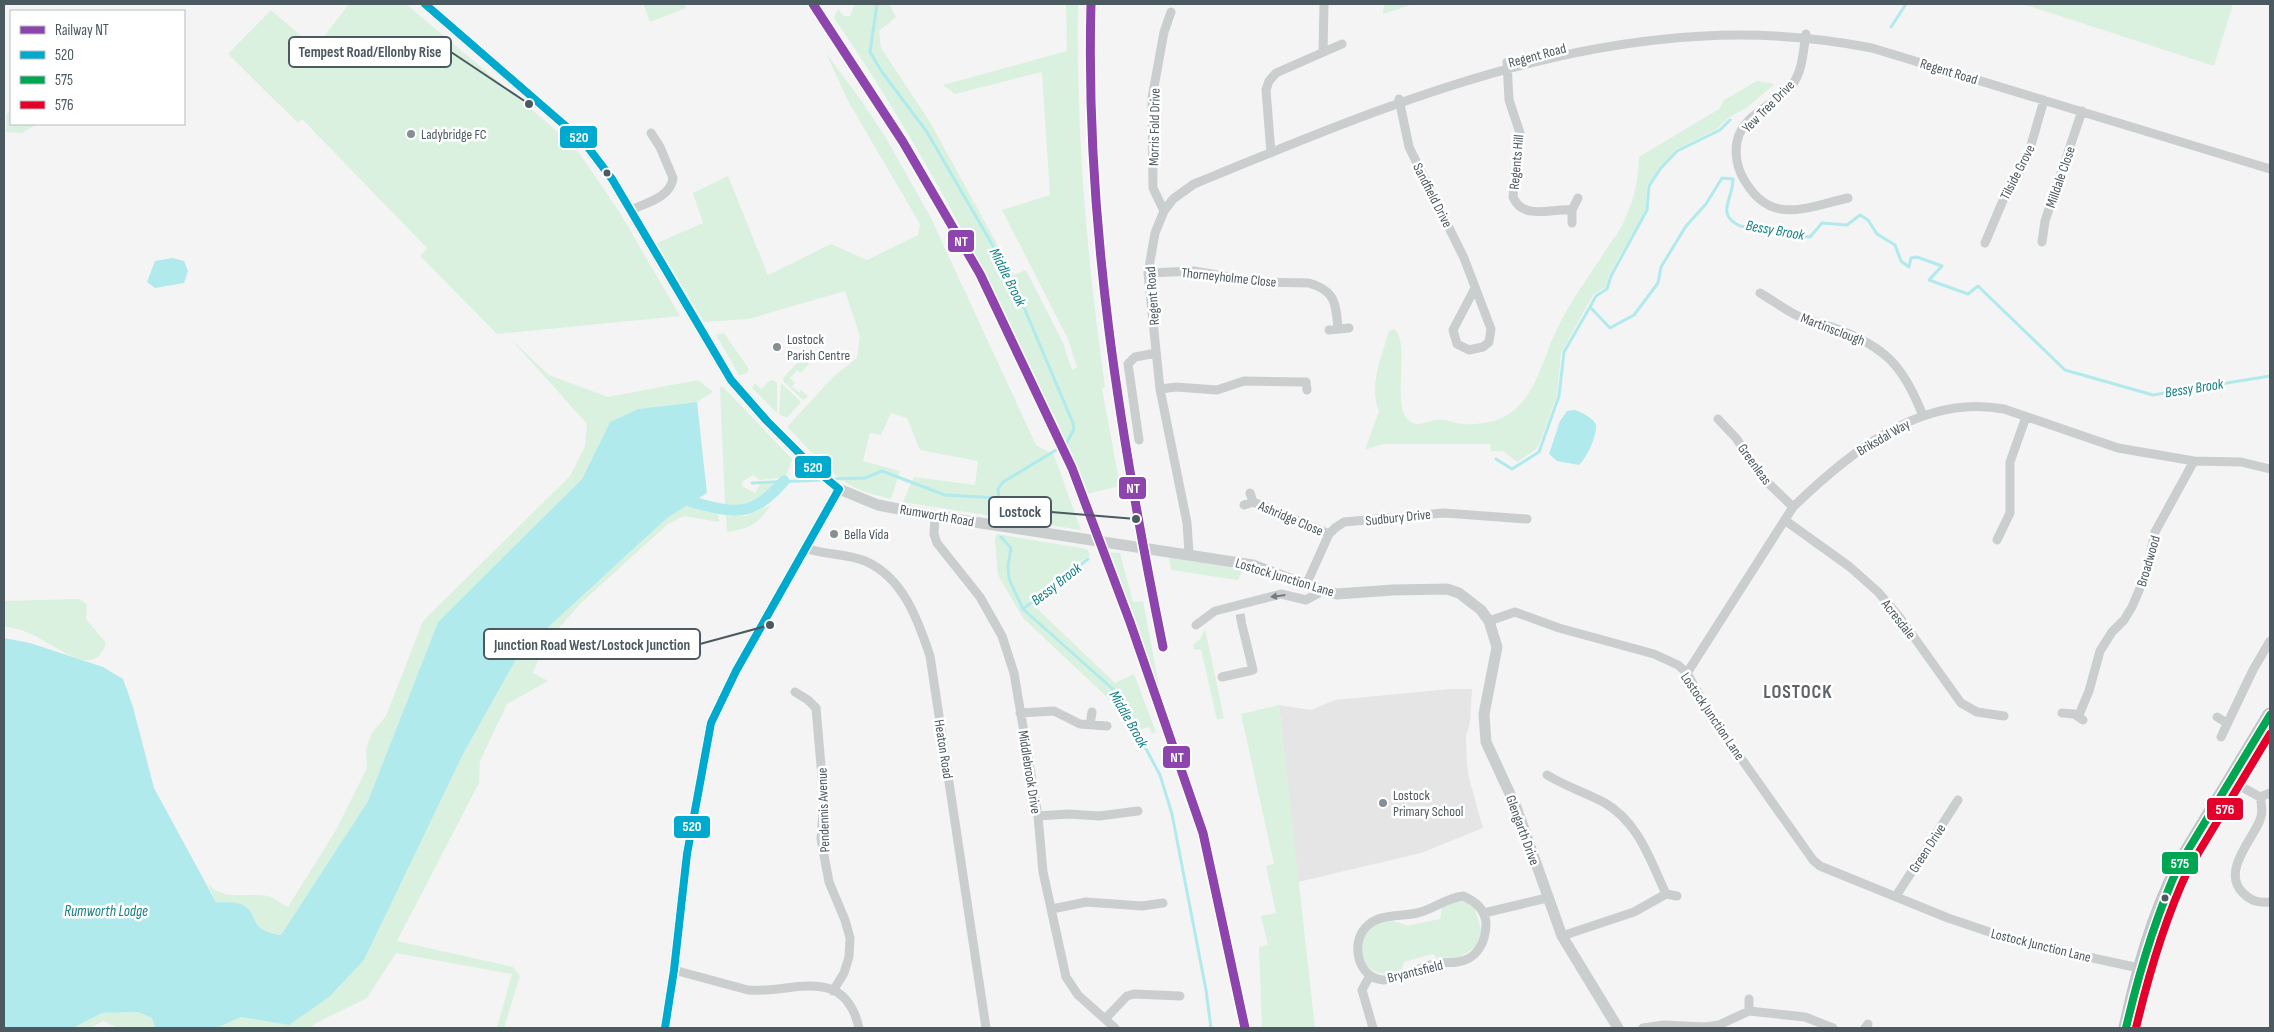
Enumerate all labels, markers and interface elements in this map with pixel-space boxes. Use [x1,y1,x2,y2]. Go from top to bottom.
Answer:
legend [10,10,185,125]
text: Railway NT [55,21,109,40]
callout: Tempest Road/Ellonby Rise [289,37,451,67]
street label: Regent Road [1506,40,1568,71]
text: Tempest Road/Ellonby Rise [299,43,441,62]
text: 520 [55,46,74,65]
street label: Regent Road [1918,55,1980,88]
text: 575 [55,71,73,90]
street label: Yew Tree Drive [1739,77,1798,136]
street label: Morris Fold Drive [1145,88,1164,166]
text: 576 [55,96,74,115]
line badge: 520 [559,125,598,149]
place label: Ladybridge FC [421,126,487,143]
marker: Ladybridge FC [405,128,417,140]
text: 520 [570,129,589,146]
street label: Regents Hill [1506,134,1527,190]
street label: Tilside Grove [1996,142,2039,203]
street label: Milldale Close [2042,144,2079,210]
street label: Sandfield Drive [1409,160,1456,230]
unlabelled marker [602,168,612,178]
water label: Bessy Brook [1744,216,1806,245]
line badge: NT [947,229,975,253]
text: NT [954,233,968,250]
water label: Middle Brook [985,245,1030,310]
street label: Thorneyholme Close [1181,264,1277,291]
street label: Regent Road [1142,266,1163,326]
street label: Martinsclough [1798,309,1867,349]
place label: Lostock Parish Centre [787,331,850,364]
marker: Lostock Parish Centre [771,341,783,353]
water label: Bessy Brook [2164,374,2225,402]
street label: Briksdal Way [1854,415,1913,459]
street label: Greenleas [1734,440,1775,488]
line badge: 520 [794,455,832,479]
text: 520 [804,459,823,476]
line badge: NT [1118,476,1147,500]
text: NT [1126,480,1140,497]
callout: Lostock [989,497,1051,527]
street label: Ashridge Close [1255,497,1326,540]
street label: Rumworth Road [899,501,975,530]
text: Lostock [999,503,1042,522]
street label: Sudbury Drive [1365,506,1432,529]
place label: Bella Vida [844,526,889,543]
marker: Bella Vida [828,528,840,540]
street label: Broadwood [2133,534,2164,589]
street label: Lostock Junction Lane [1233,554,1336,601]
water label: Bessy Brook [1027,559,1086,610]
one-way arrow [1270,592,1286,600]
street label: Acresdale [1877,595,1919,643]
callout: Junction Road West/Lostock Junction [484,629,700,659]
text: Junction Road West/Lostock Junction [493,636,690,655]
street label: Lostock Junction Lane [1677,669,1748,763]
district label: LOSTOCK [1763,681,1833,704]
water label: Middle Brook [1105,687,1153,752]
street label: Heaton Road [930,718,957,780]
street label: Middlebrook Drive [1015,729,1044,815]
line badge: NT [1162,745,1191,769]
text: NT [1170,749,1184,766]
street label: Pendennis Avenue [814,767,833,853]
place label: Lostock Primary School [1393,787,1463,820]
street label: Glengarth Drive [1502,793,1543,867]
marker: Lostock Primary School [1377,797,1389,809]
line badge: 576 [2206,797,2244,821]
text: 576 [2216,801,2235,818]
line badge: 520 [673,815,711,839]
text: 520 [683,818,702,835]
street label: Green Drive [1905,821,1949,876]
line badge: 575 [2161,851,2199,875]
text: 575 [2171,855,2189,872]
unlabelled marker [2160,893,2170,903]
water label: Rumworth Lodge [64,902,148,921]
street label: Lostock Junction Lane [1989,925,2093,966]
street label: Bryantsfield [1386,956,1445,987]

